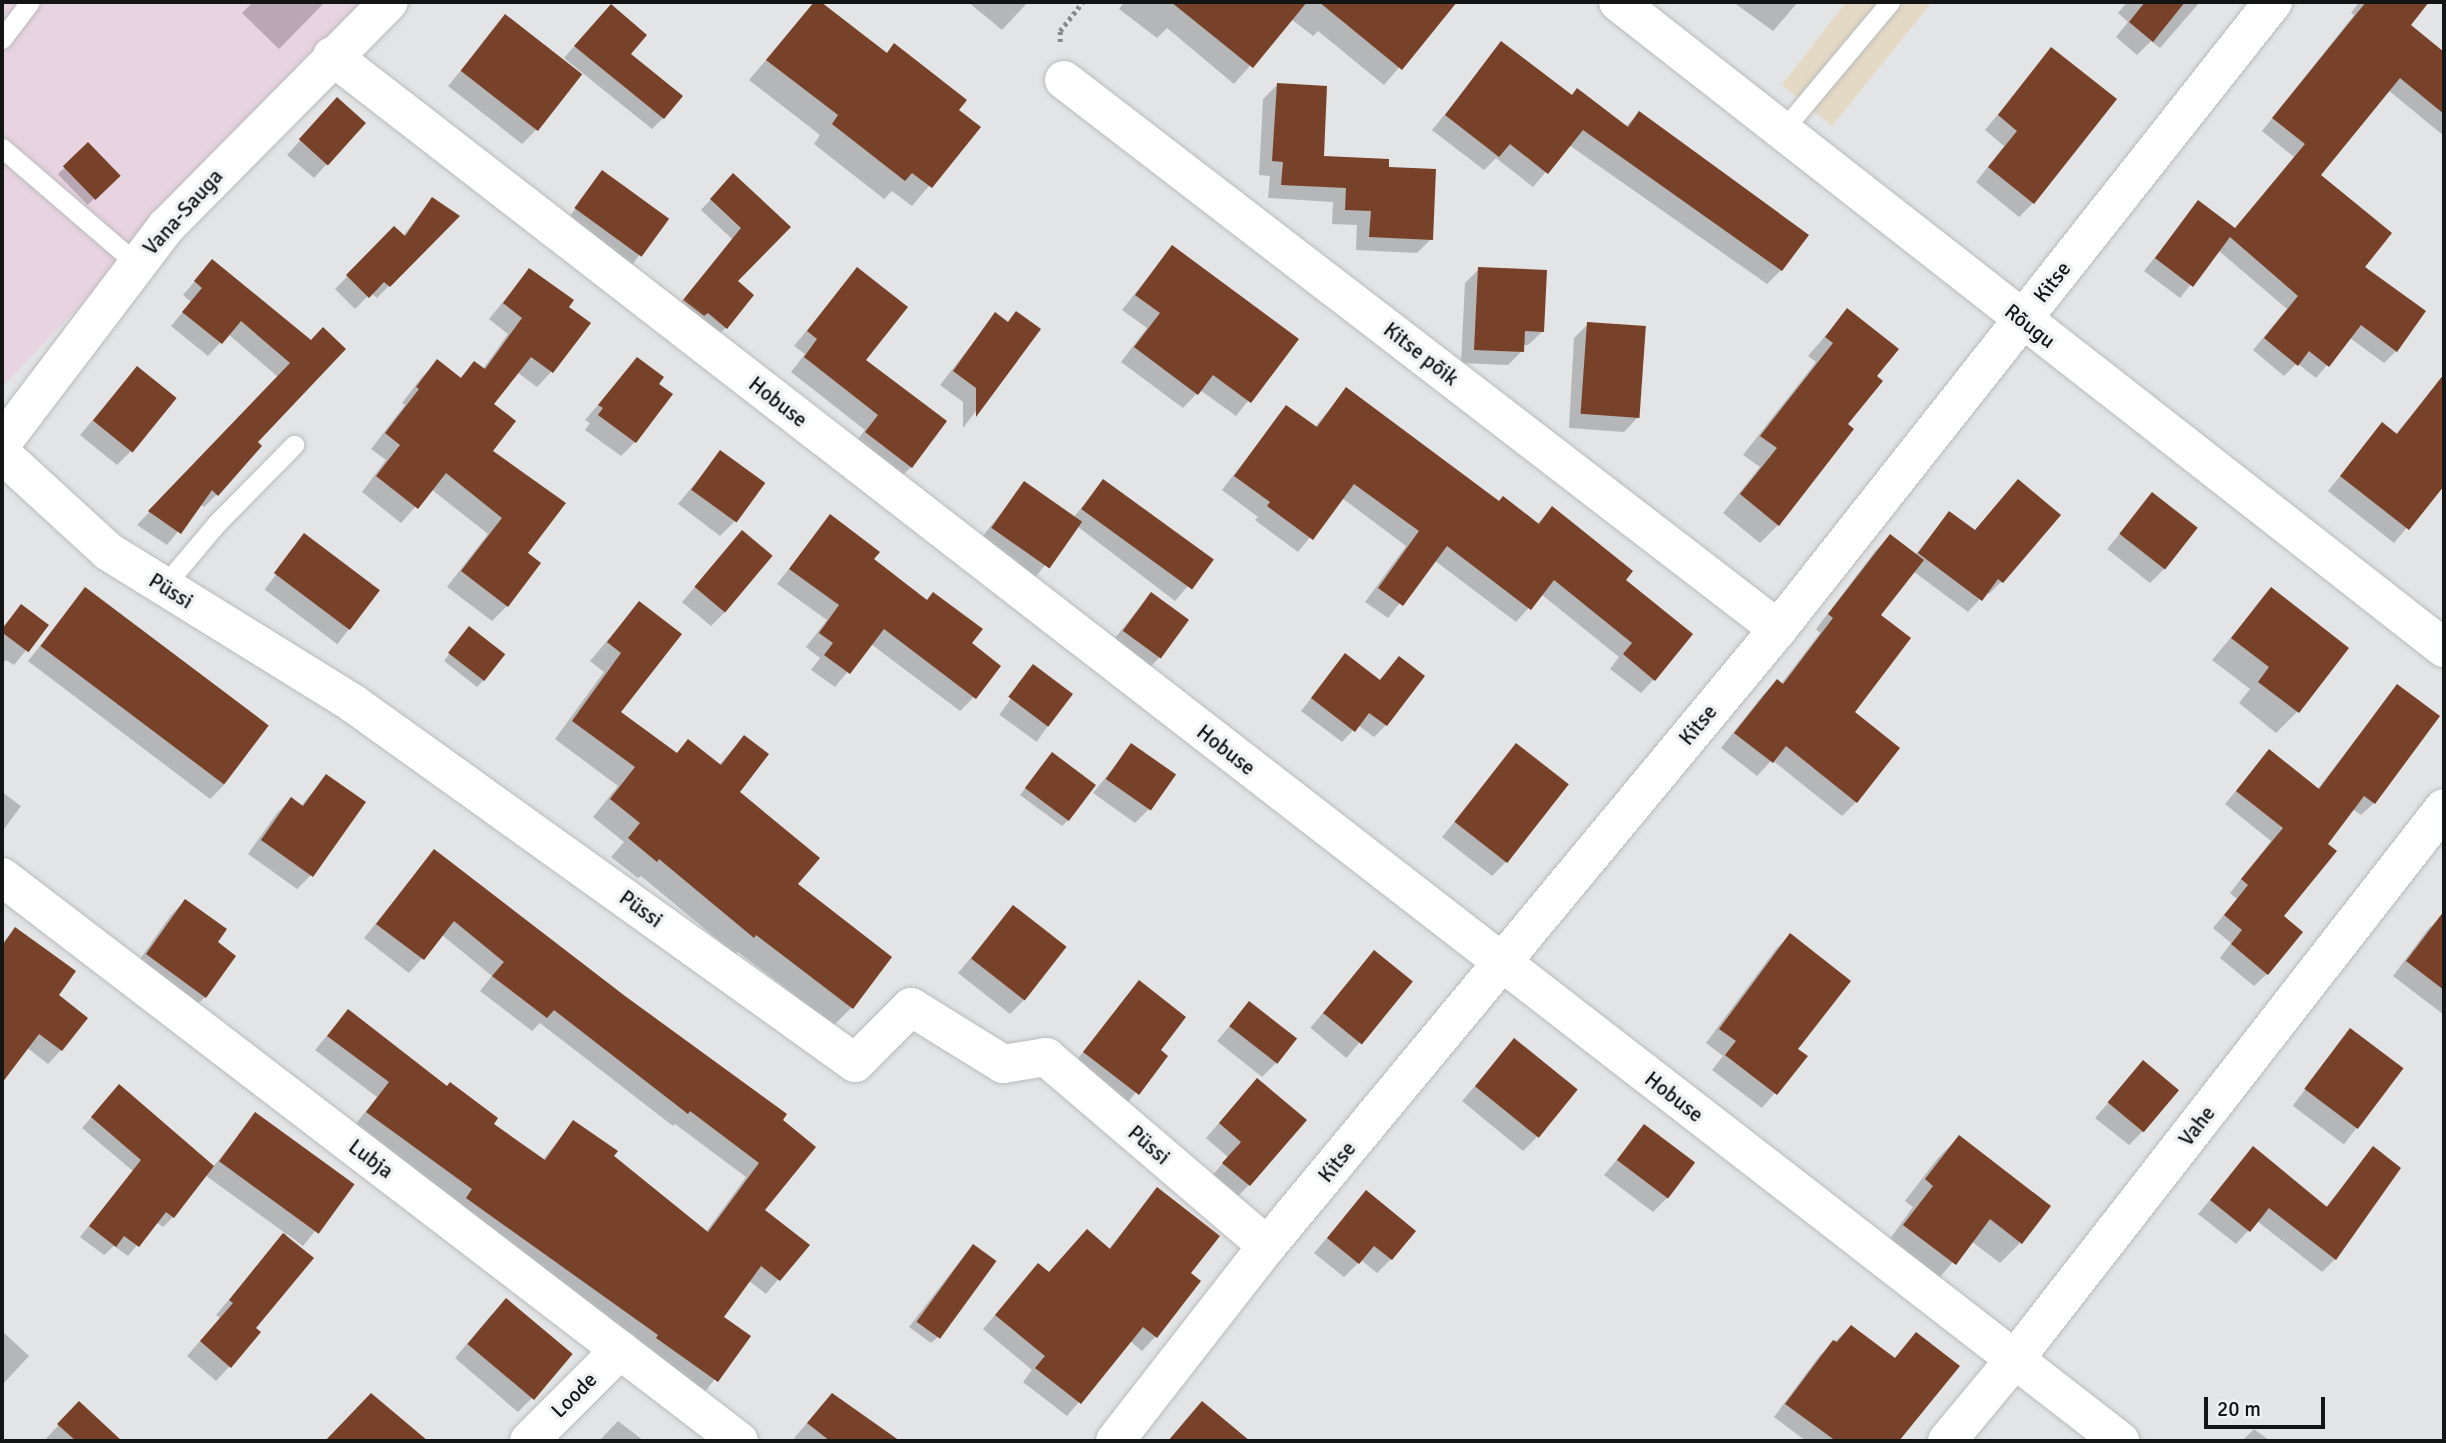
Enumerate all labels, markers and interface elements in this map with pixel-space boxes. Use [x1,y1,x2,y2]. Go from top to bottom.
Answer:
street label: Vana-Sauga [138,164,228,260]
street label: Kitse [2028,256,2076,308]
street label: Rõugu [2000,298,2060,354]
street label: Kitse põik [1379,317,1463,391]
street label: Hobuse [744,371,812,433]
street label: Püssi [144,568,198,614]
street label: Kitse [1674,700,1722,750]
street label: Hobuse [1192,719,1260,781]
street label: Püssi [614,885,668,933]
street label: Hobuse [1640,1066,1708,1128]
street label: Vahe [2174,1101,2220,1151]
street label: Püssi [1123,1120,1175,1170]
street label: Lubja [344,1134,398,1184]
street label: Kitse [1313,1137,1361,1187]
street label: Loode [546,1367,602,1423]
scale bar [2208,1384,2329,1428]
text: 20 m [2217,1396,2261,1422]

